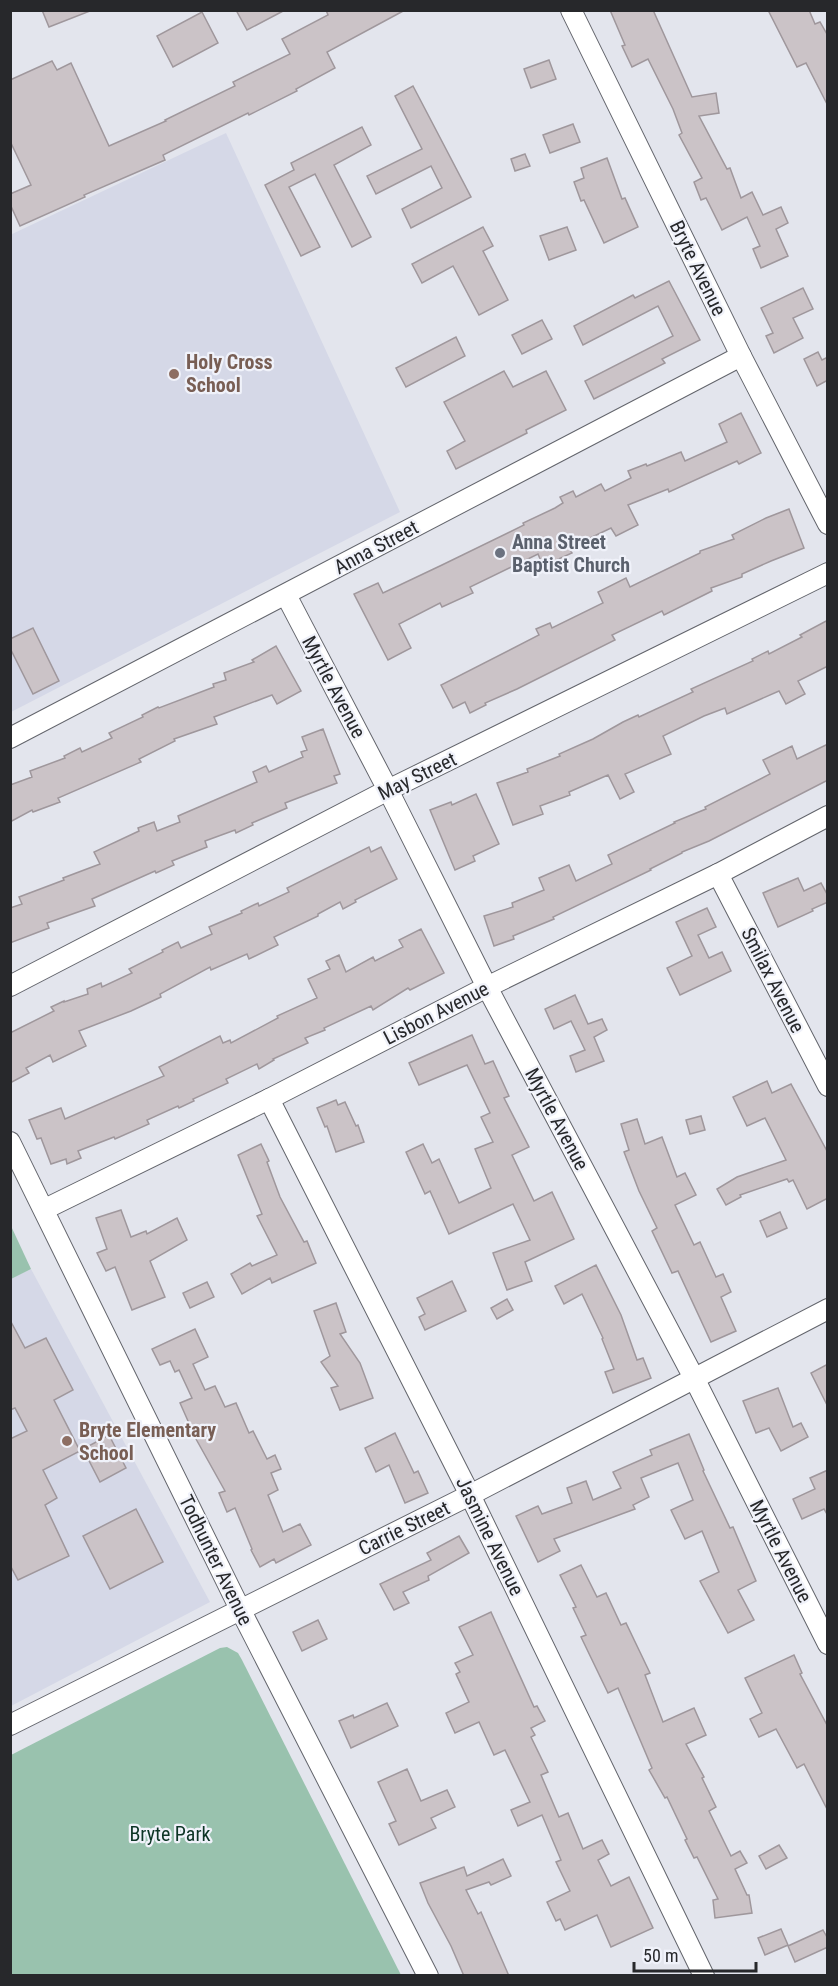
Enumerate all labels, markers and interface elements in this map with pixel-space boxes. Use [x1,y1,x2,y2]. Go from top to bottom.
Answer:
street label: Bryte Avenue [665,216,731,320]
place label: Holy Cross School [186,350,273,397]
marker: Holy Cross School [167,367,181,381]
street label: Anna Street [330,515,422,579]
place label: Anna Street Baptist Church [512,530,630,577]
marker: Anna Street Baptist Church [493,546,507,560]
street label: Myrtle Avenue [297,632,371,742]
street label: May Street [374,747,460,805]
street label: Smilax Avenue [736,923,810,1037]
street label: Lisbon Avenue [379,976,493,1050]
street label: Myrtle Avenue [520,1064,594,1174]
place label: Bryte Elementary School [79,1418,216,1465]
marker: Bryte Elementary School [60,1434,74,1448]
street label: Jasmine Avenue [451,1473,529,1599]
street label: Todhunter Avenue [174,1491,258,1629]
street label: Carrie Street [354,1496,454,1560]
street label: Myrtle Avenue [745,1496,817,1606]
park label: Bryte Park [129,1822,211,1846]
scale bar [634,1935,756,1973]
text: 50 m [643,1945,678,1966]

